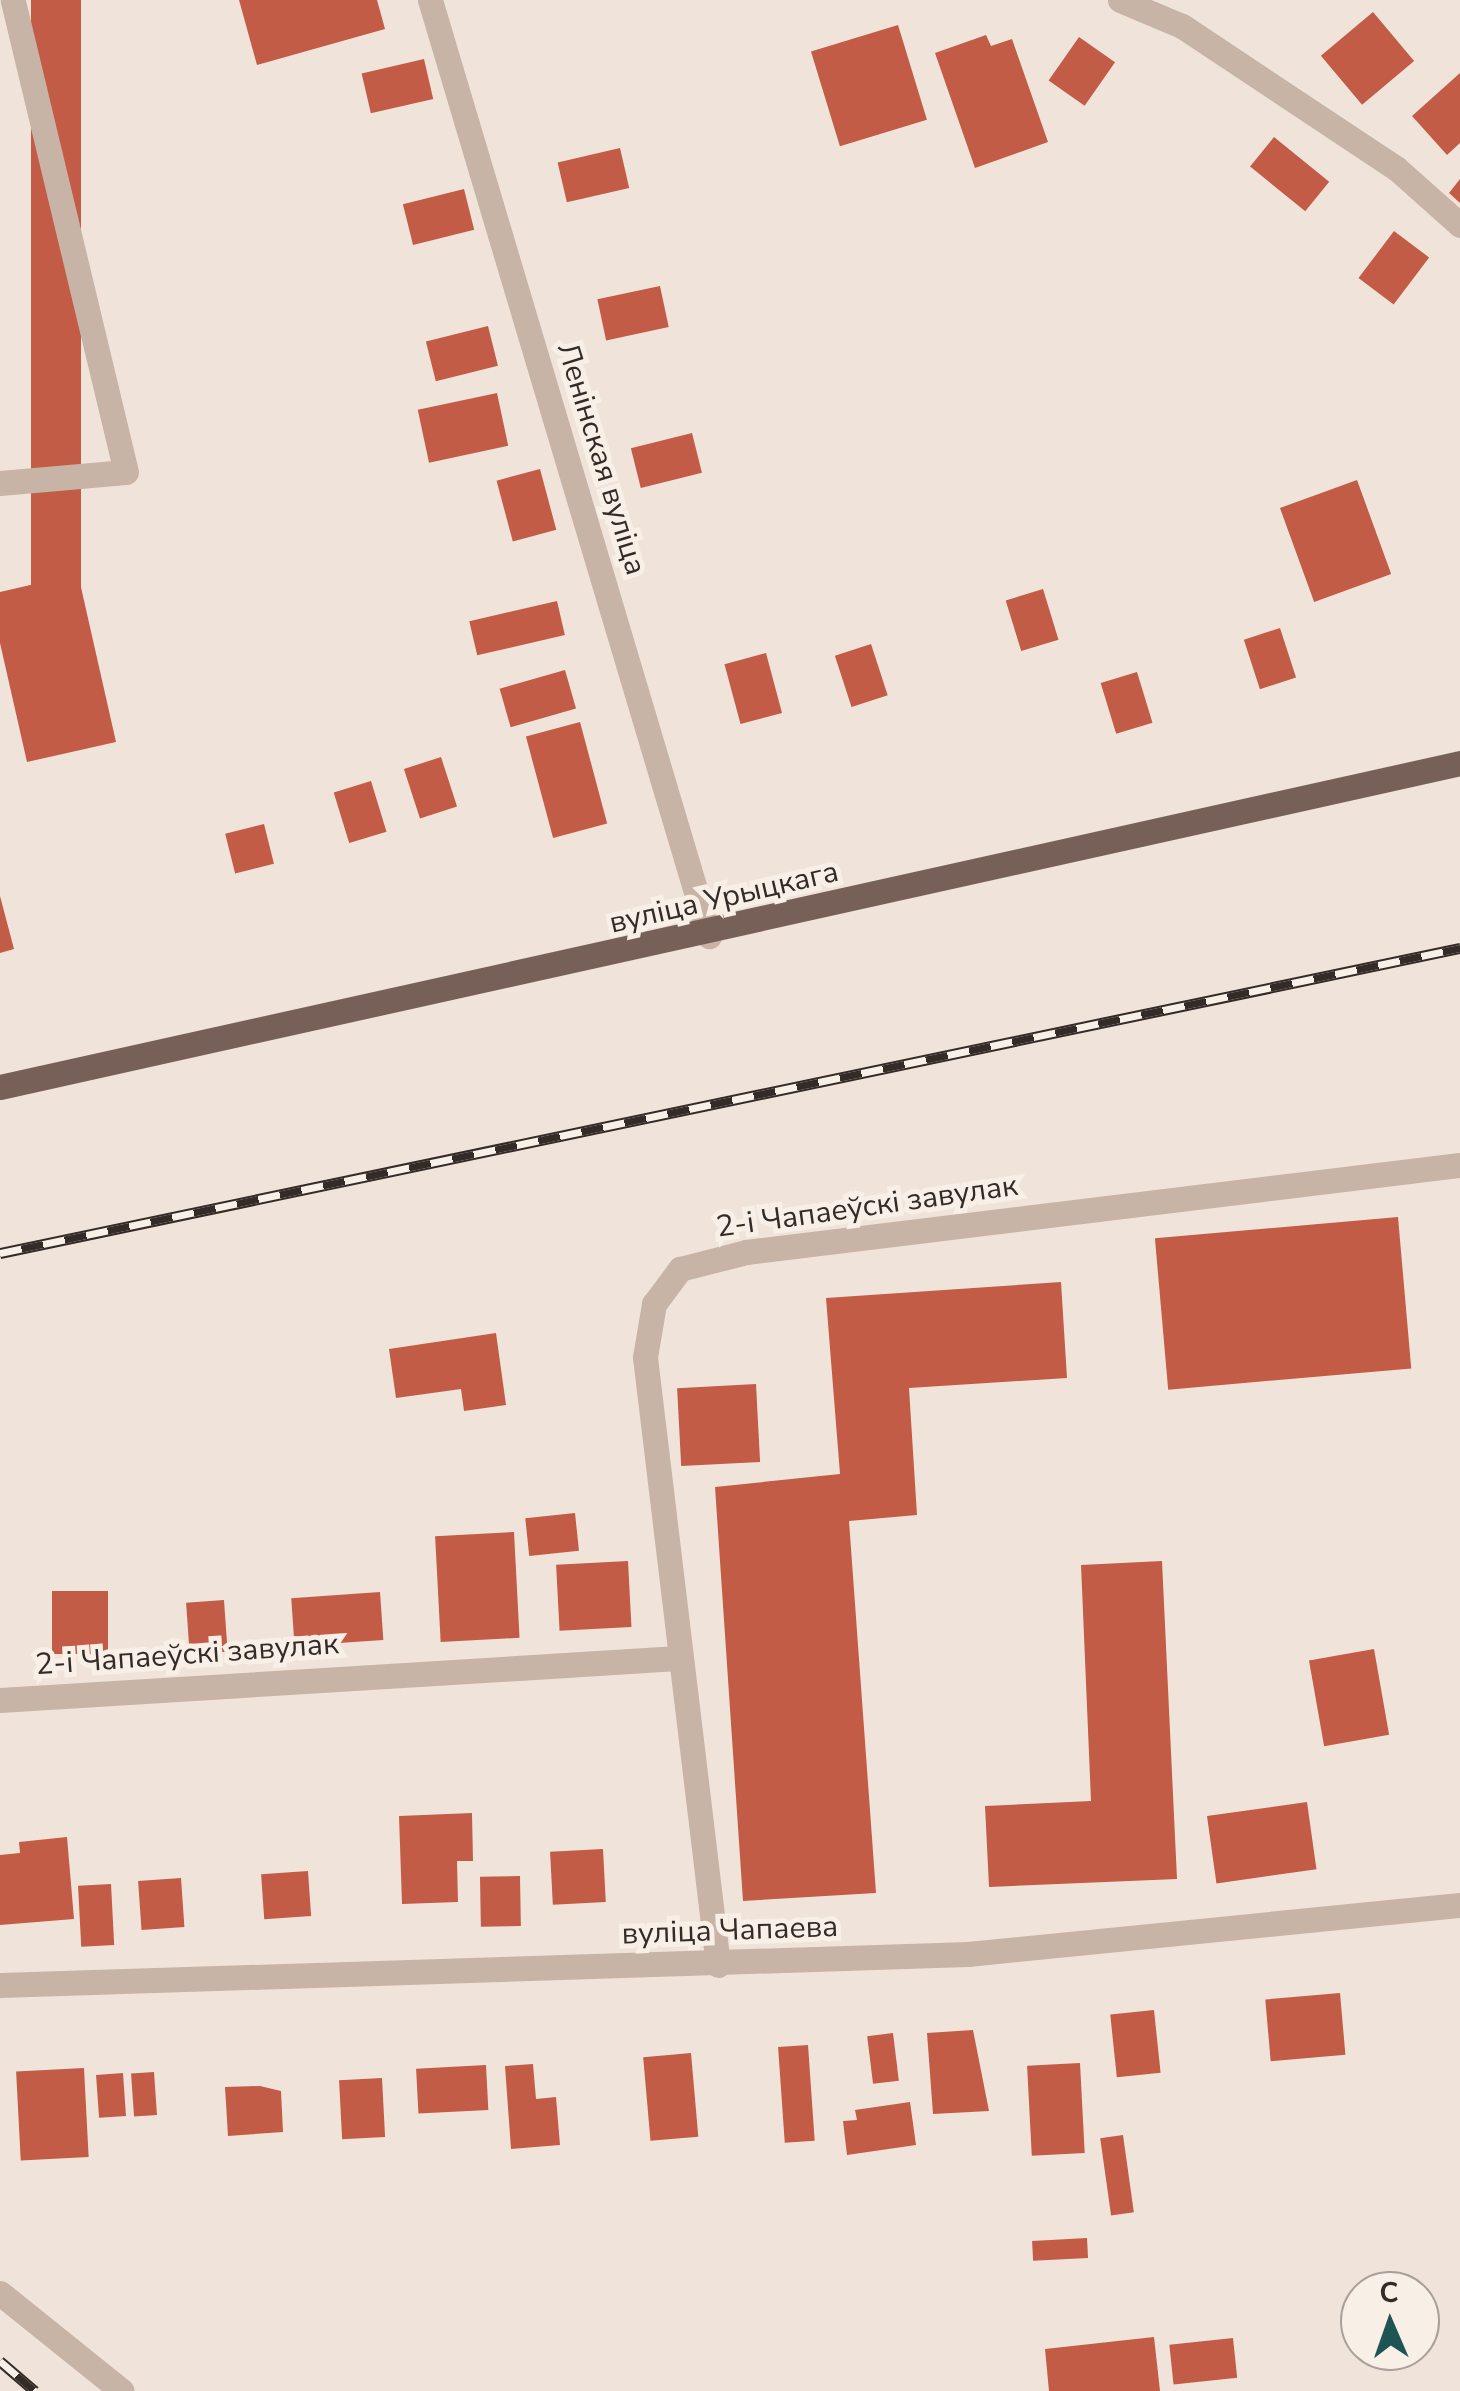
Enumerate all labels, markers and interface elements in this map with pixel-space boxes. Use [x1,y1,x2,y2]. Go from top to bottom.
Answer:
street label: Ленінская вуліца [549,339,653,579]
street label: вуліца Урыцкага [606,854,842,942]
street label: 2-і Чапаеўскі завулак [714,1168,1020,1246]
street label: 2-і Чапаеўскі завулак [34,1626,340,1684]
street label: вуліца Чапаева [621,1909,839,1953]
north arrow [1340,2271,1440,2371]
text: С [1379,2274,1399,2312]

